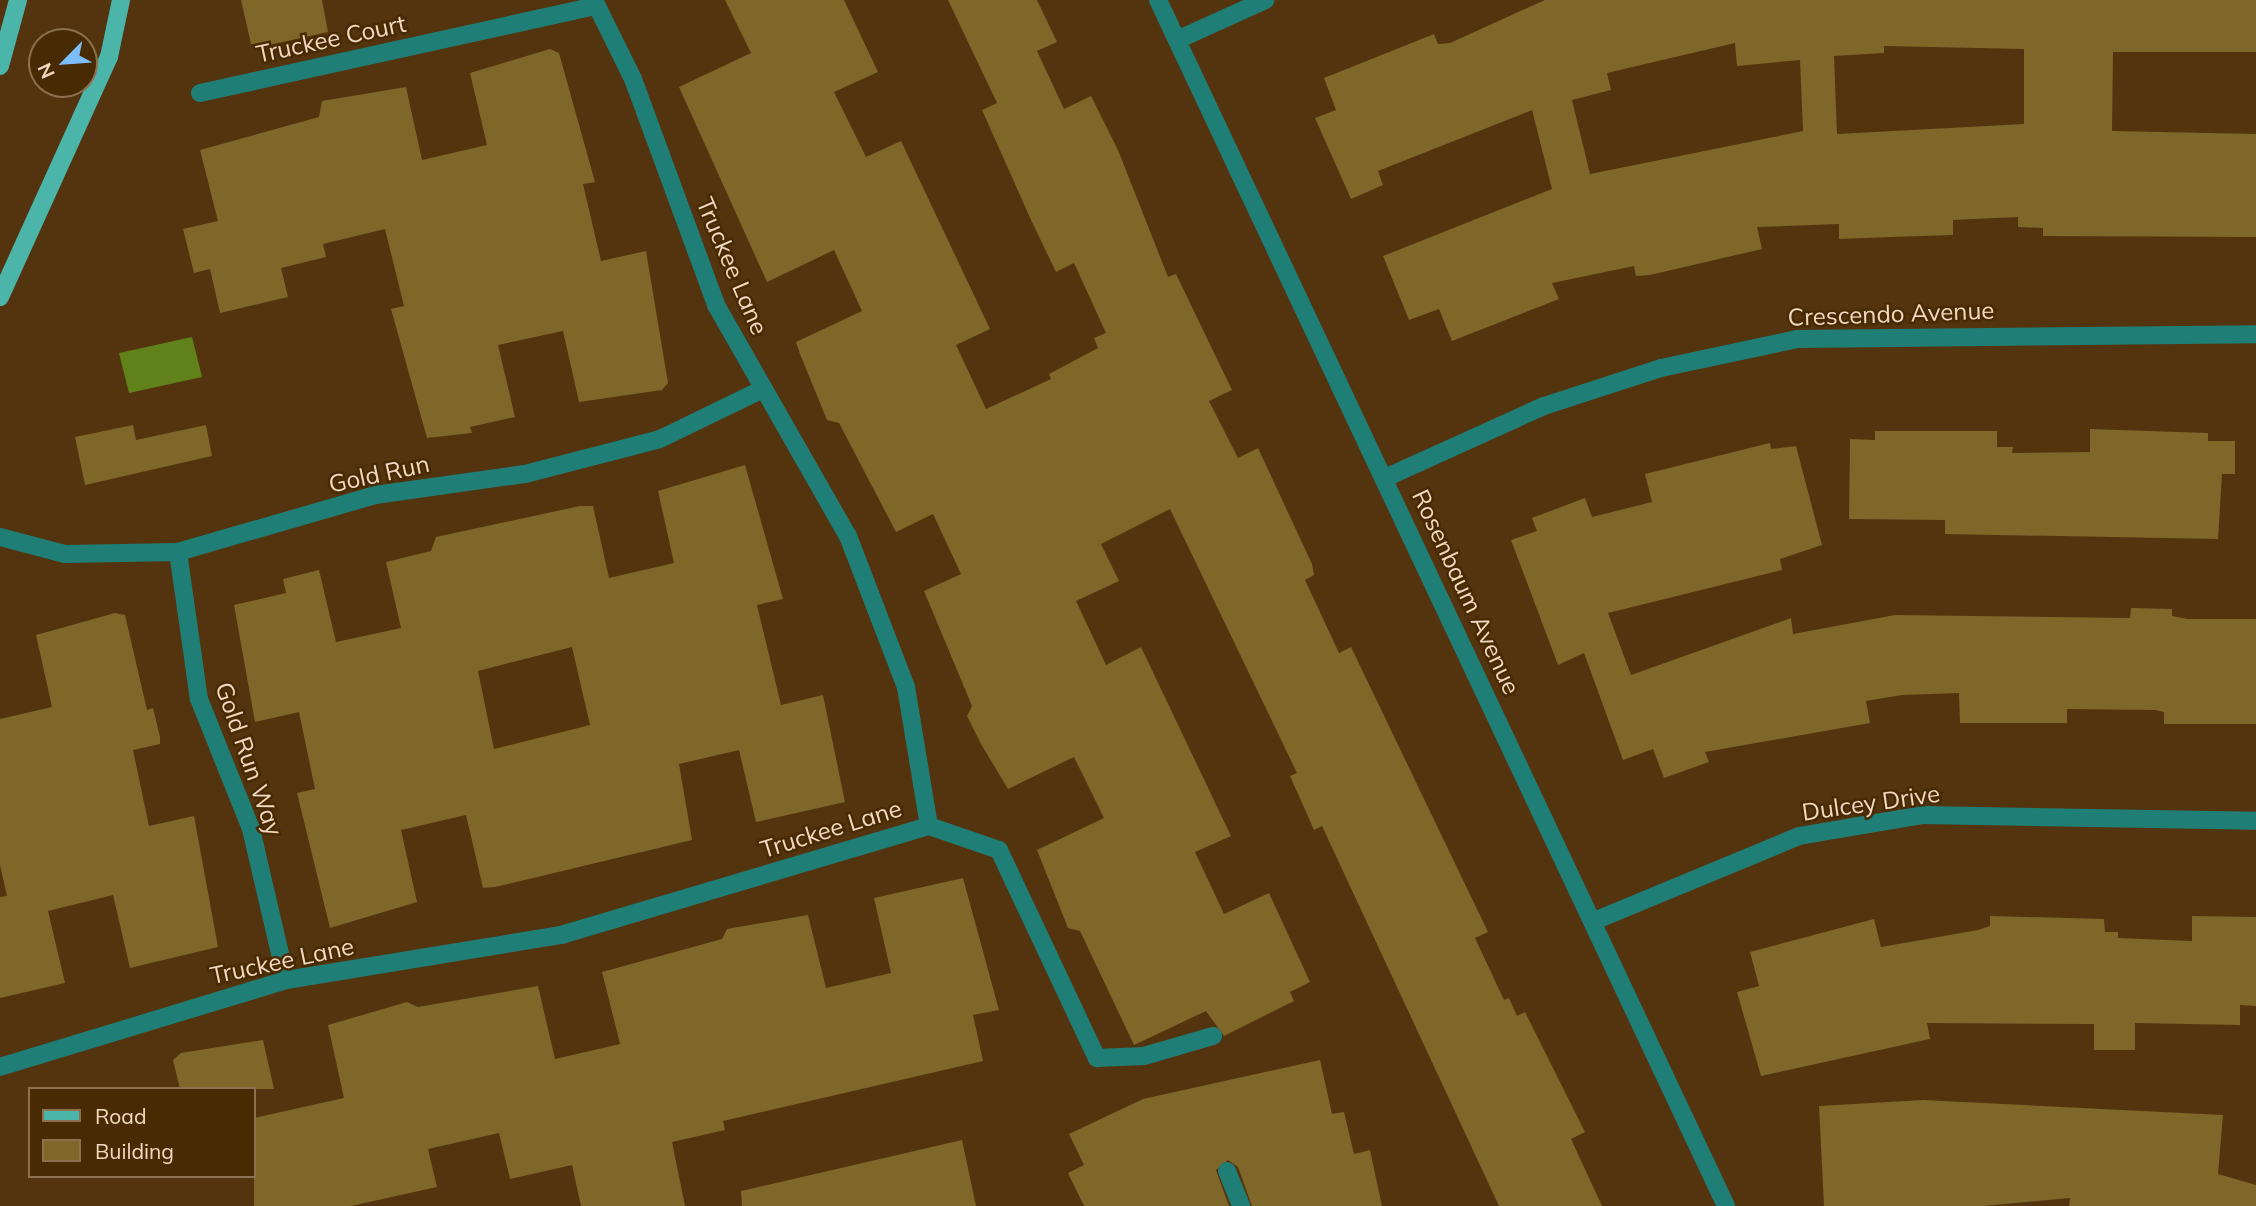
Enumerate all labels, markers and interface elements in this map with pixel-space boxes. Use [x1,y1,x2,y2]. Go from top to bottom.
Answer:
street label: Truckee Court [253,9,409,69]
north arrow [28,28,98,98]
text: N [32,59,60,83]
street label: Truckee Lane [690,193,774,339]
street label: Crescendo Avenue [1787,296,1995,332]
street label: Gold Run [326,449,432,499]
street label: Rosenbaum Avenue [1406,485,1526,699]
street label: Gold Run Way [209,678,289,840]
street label: Dulcey Drive [1800,779,1942,827]
street label: Truckee Lane [757,794,905,864]
street label: Truckee Lane [208,932,356,990]
legend [28,1087,256,1178]
text: Road [95,1103,146,1129]
text: Building [95,1138,174,1164]

